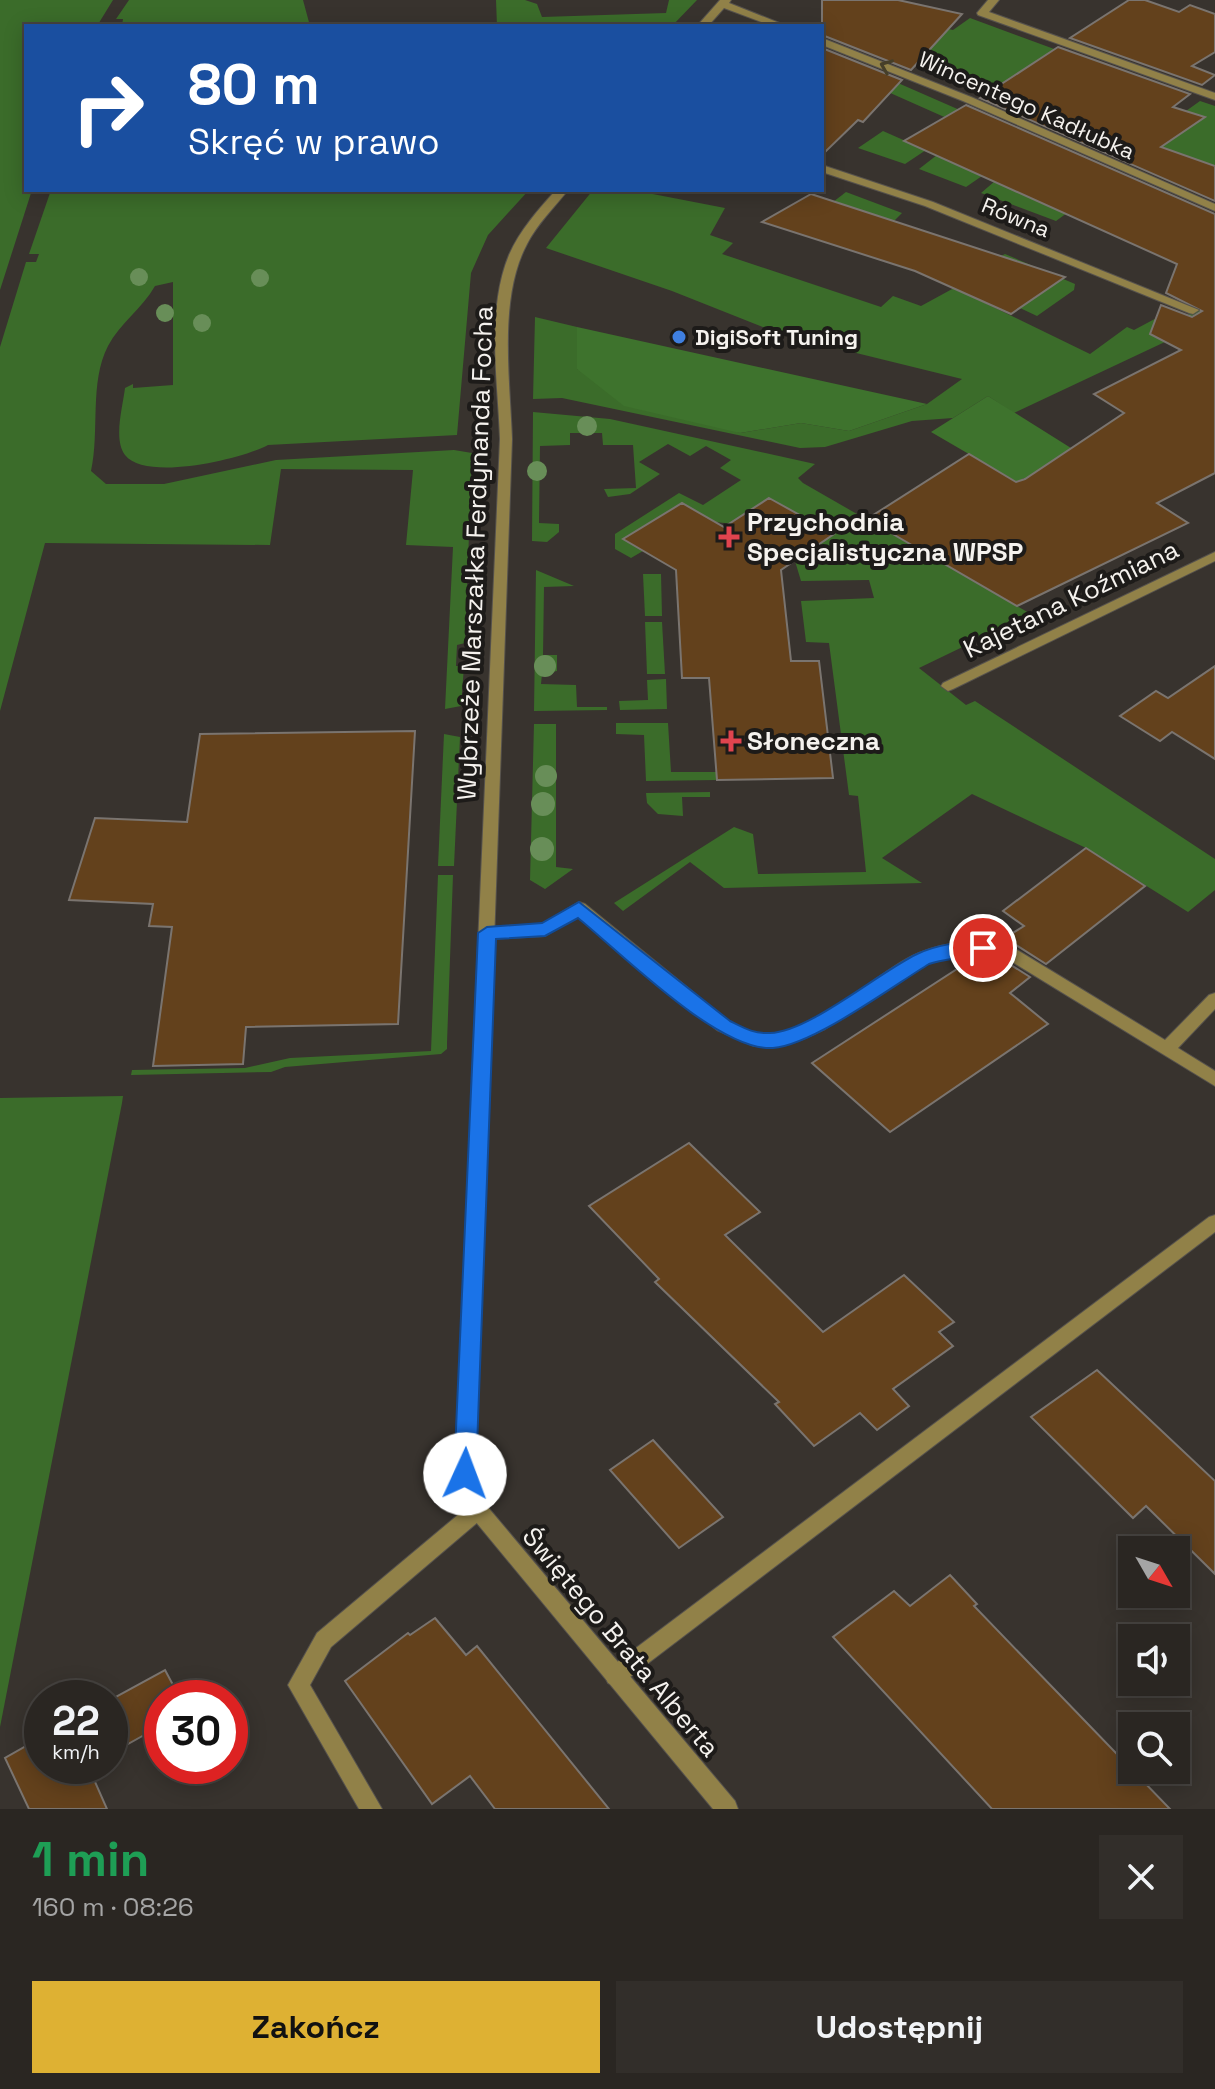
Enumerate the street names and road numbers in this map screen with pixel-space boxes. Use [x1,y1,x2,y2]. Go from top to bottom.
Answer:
street label: Wincentego Kadłubka [915,45,1140,165]
street label: Równa [978,191,1054,243]
street label: Wybrzeże Marszałka Ferdynanda Focha [449,305,501,801]
street label: Kajetana Koźmiana [958,532,1184,666]
street label: Świętego Brata Alberta [515,1520,727,1764]

